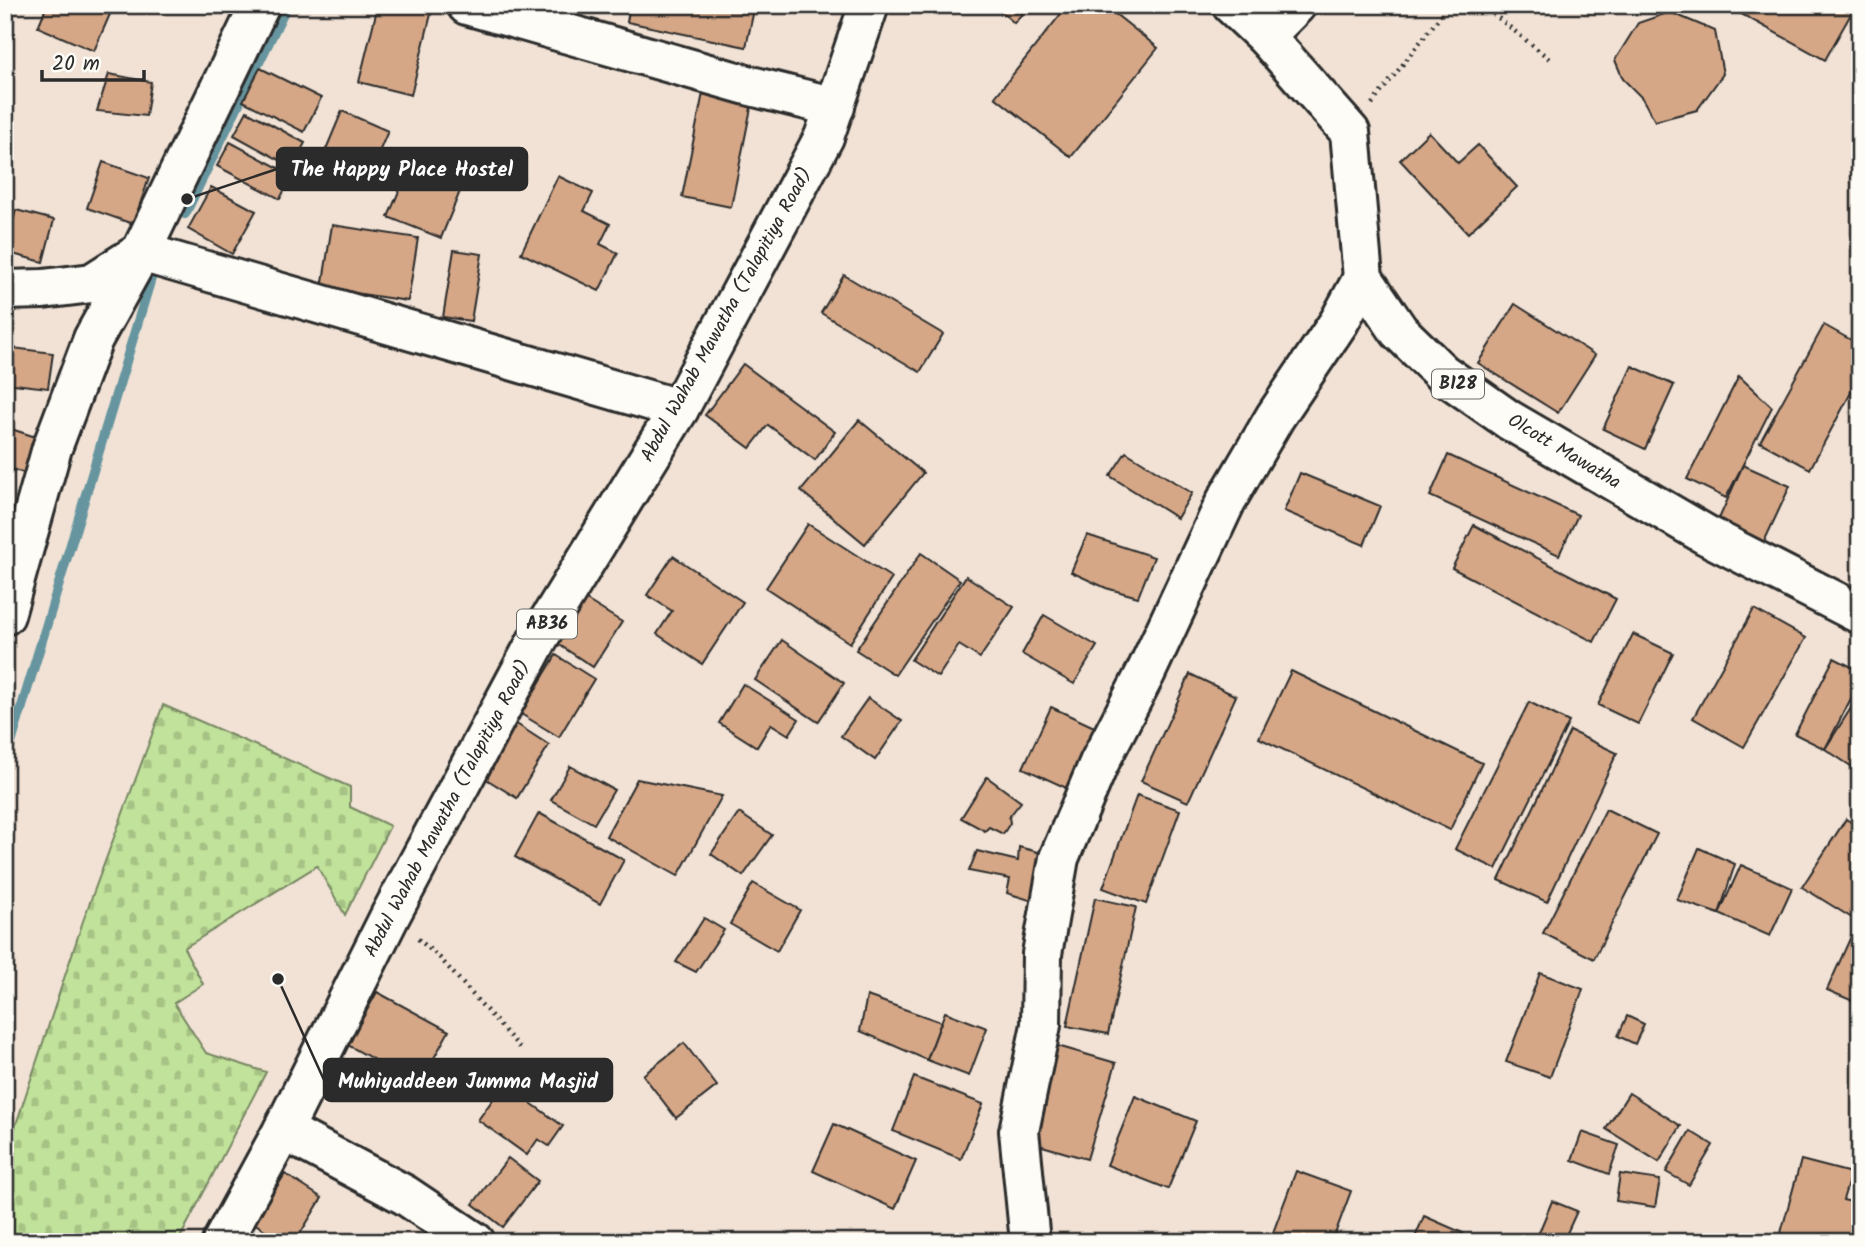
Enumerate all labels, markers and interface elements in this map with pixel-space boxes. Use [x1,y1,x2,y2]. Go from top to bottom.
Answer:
scale bar [42,38,144,82]
text: 20 m [52,48,100,81]
callout: The Happy Place Hostel [277,148,527,190]
text: The Happy Place Hostel [291,154,514,187]
street label: Abdul Wahab Mawatha (Talapitiya Road) [633,162,821,468]
road number: B128 [1432,370,1484,398]
street label: Olcott Mawatha [1502,406,1626,498]
road number: AB36 [517,610,577,638]
street label: Abdul Wahab Mawatha (Talapitiya Road) [357,655,539,963]
callout: Muhiyaddeen Jumma Masjid [324,1059,612,1101]
text: Muhiyaddeen Jumma Masjid [338,1066,599,1099]

